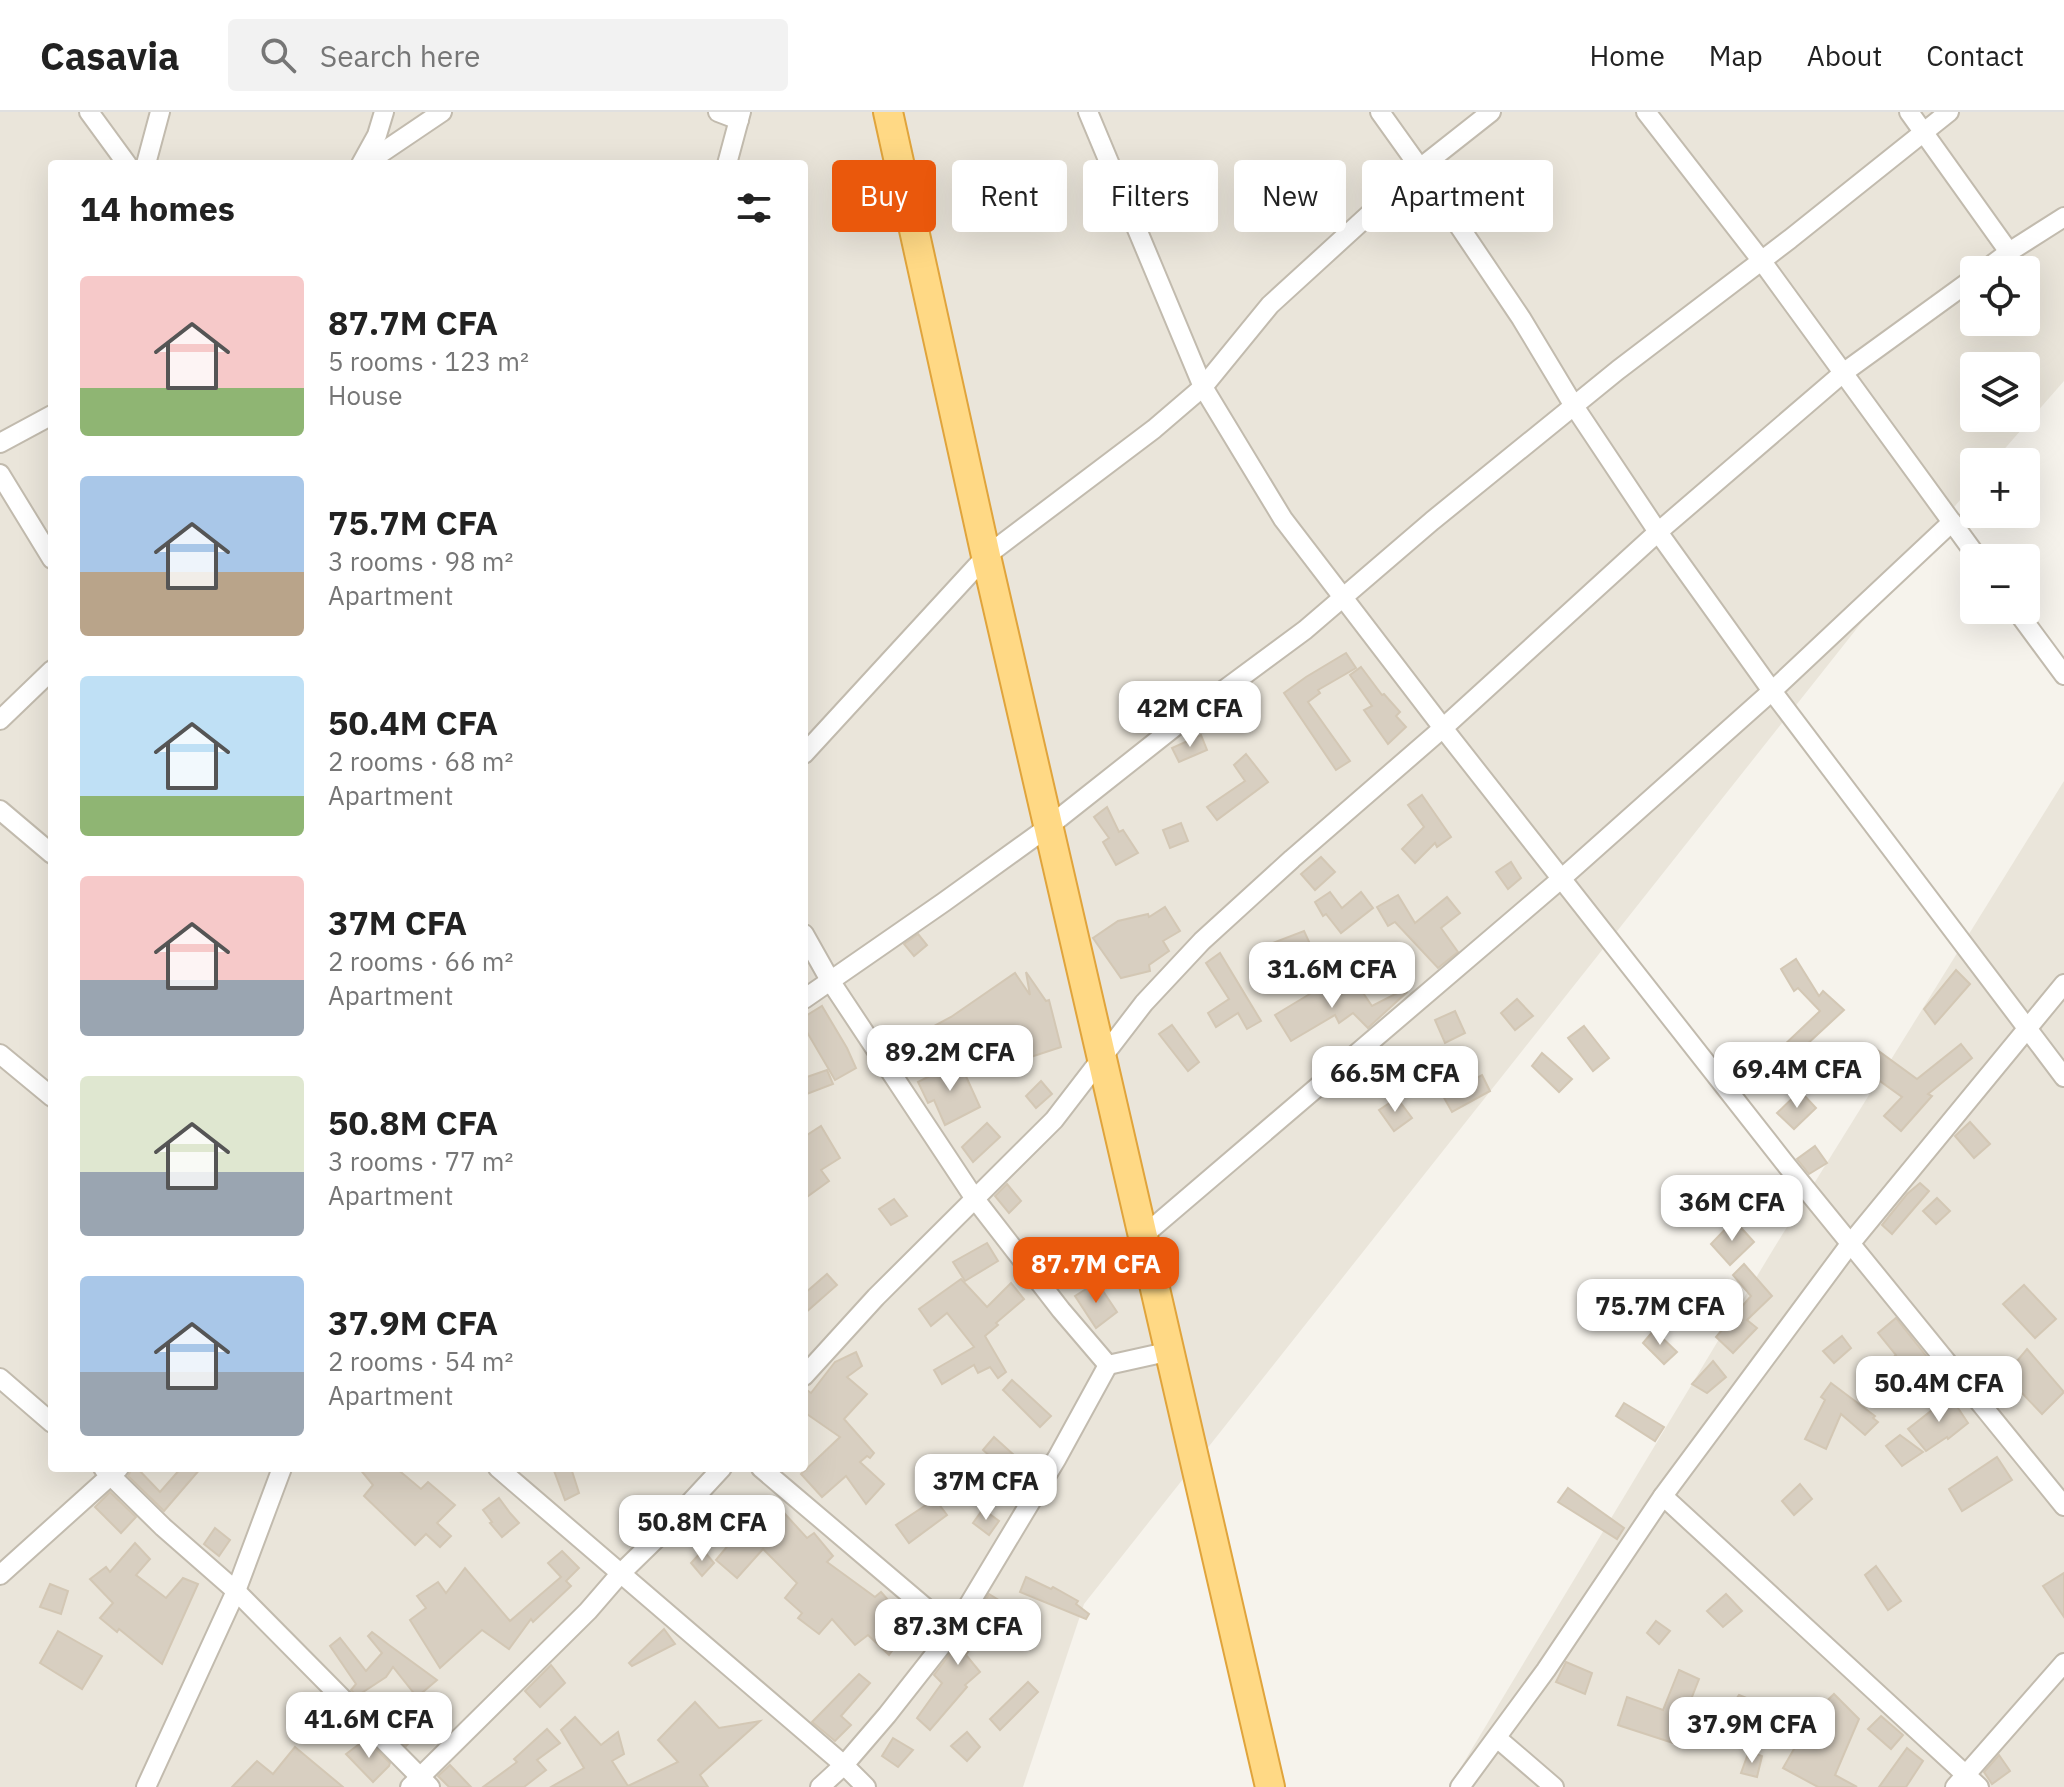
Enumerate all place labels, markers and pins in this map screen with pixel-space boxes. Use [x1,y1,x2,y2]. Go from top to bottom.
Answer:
pin: 42M CFA [1116,681,1264,749]
pin: 31.6M CFA [1240,942,1424,1010]
pin: 89.2M CFA [858,1025,1042,1093]
pin: 69.4M CFA [1705,1042,1889,1110]
pin: 66.5M CFA [1303,1046,1487,1114]
pin: 36M CFA [1658,1175,1806,1243]
pin: 87.7M CFA [1004,1237,1188,1305]
pin: 75.7M CFA [1568,1279,1752,1347]
pin: 50.4M CFA [1847,1356,2031,1424]
pin: 37M CFA [912,1454,1060,1522]
pin: 50.8M CFA [610,1495,794,1563]
pin: 87.3M CFA [866,1599,1050,1667]
pin: 41.6M CFA [277,1692,461,1760]
pin: 37.9M CFA [1660,1697,1844,1765]

